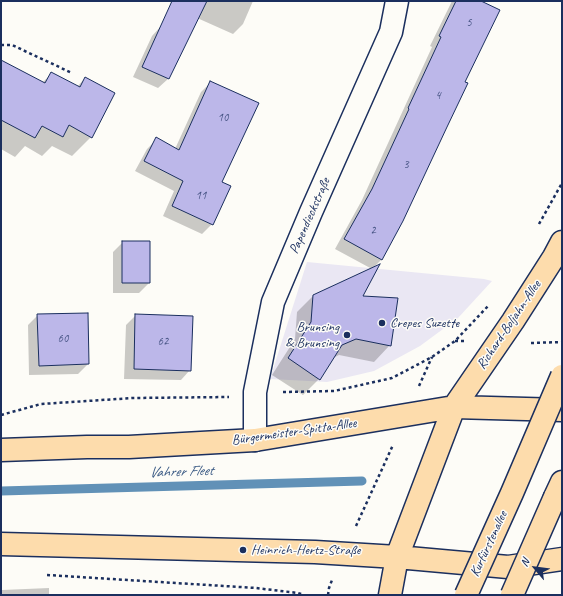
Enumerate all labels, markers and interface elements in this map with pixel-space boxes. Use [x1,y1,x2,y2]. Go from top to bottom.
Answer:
house number: 5 [466,16,472,30]
house number: 4 [435,89,441,103]
house number: 10 [218,111,228,125]
house number: 3 [403,158,409,172]
street label: Papendieckstraße [286,176,334,256]
house number: 11 [196,189,206,203]
house number: 2 [370,224,376,238]
street label: Richard-Boljahn-Allee [473,277,545,373]
place label: Crepes Suzette [390,315,459,331]
marker: Crepes Suzette [377,318,387,328]
place label: Brunsing & Brunsing [285,319,339,352]
marker: Brunsing & Brunsing [342,330,352,340]
house number: 60 [58,332,68,346]
house number: 62 [158,335,168,349]
street label: Bürgermeister-Spitta-Allee [231,415,357,449]
water label: Vahrer Fleet [149,462,213,482]
street label: Kurfürstenallee [467,509,511,579]
place label: Heinrich-Hertz-Straße [251,542,360,558]
marker: Heinrich-Hertz-Straße [238,545,248,555]
north arrow [515,548,555,588]
text: N [517,556,532,569]

